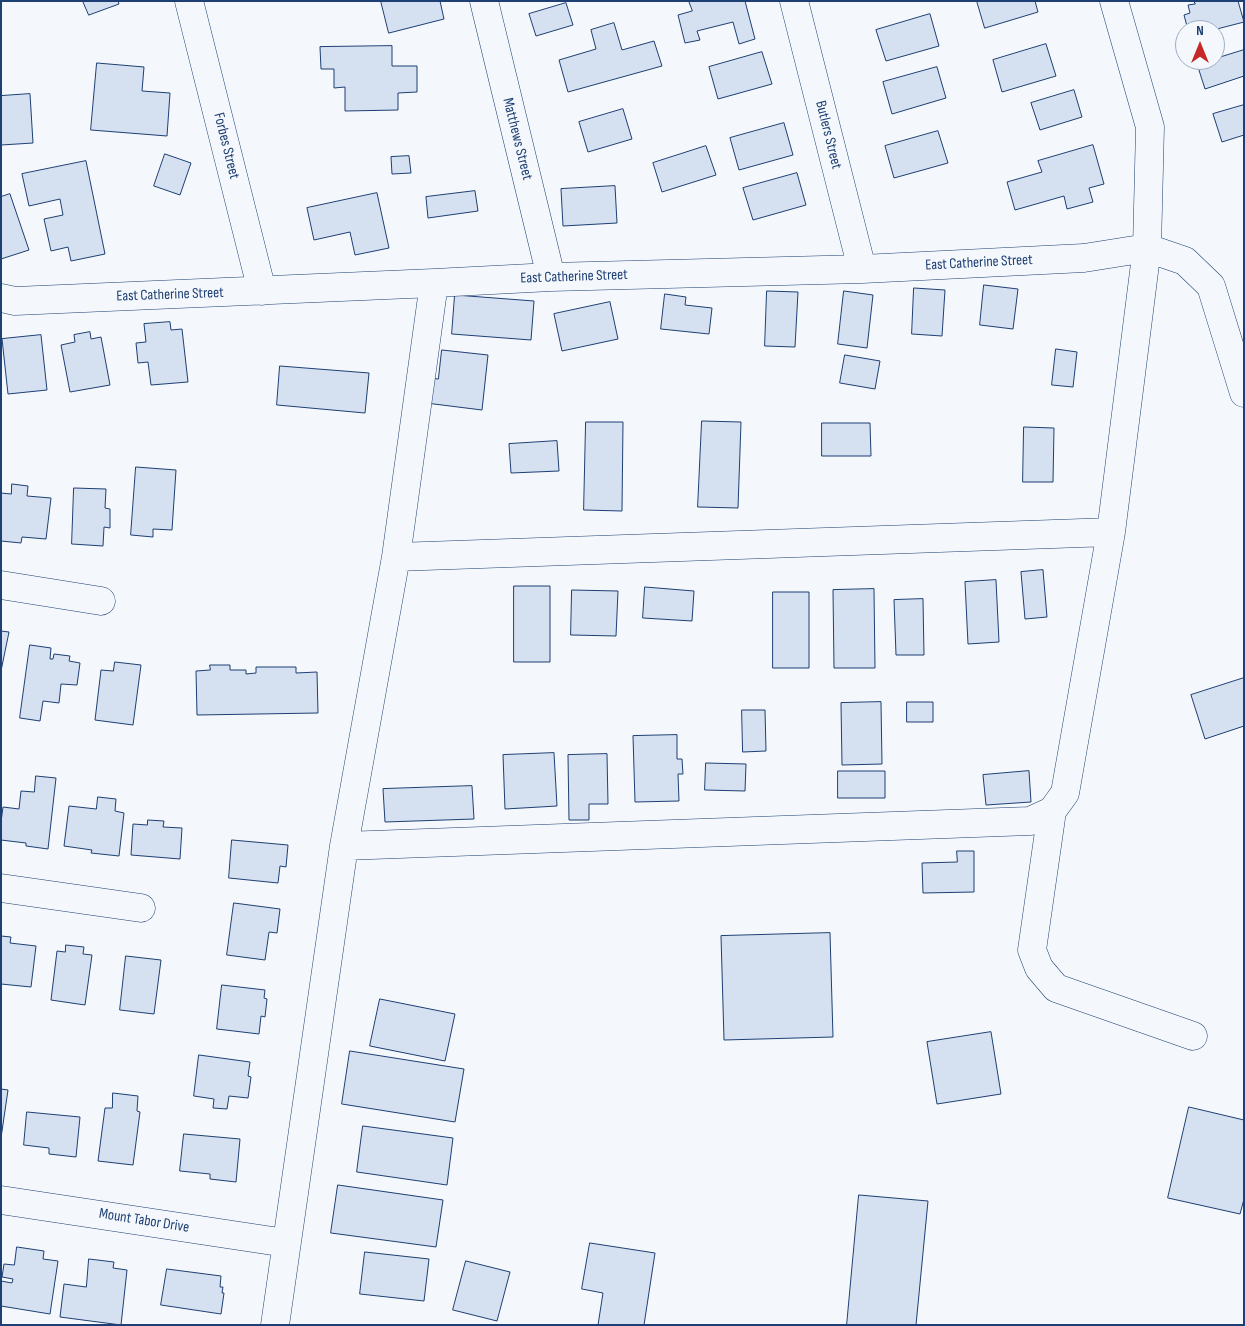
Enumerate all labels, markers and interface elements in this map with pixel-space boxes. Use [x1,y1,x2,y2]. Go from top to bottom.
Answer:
north arrow [1175,20,1225,70]
text: N [1196,22,1204,39]
street label: Matthews Street [498,96,536,182]
street label: Butlers Street [811,99,845,171]
street label: Forbes Street [209,111,243,181]
street label: East Catherine Street [925,251,1033,275]
street label: East Catherine Street [520,266,628,288]
street label: East Catherine Street [116,284,224,306]
street label: Mount Tabor Drive [98,1205,190,1237]

